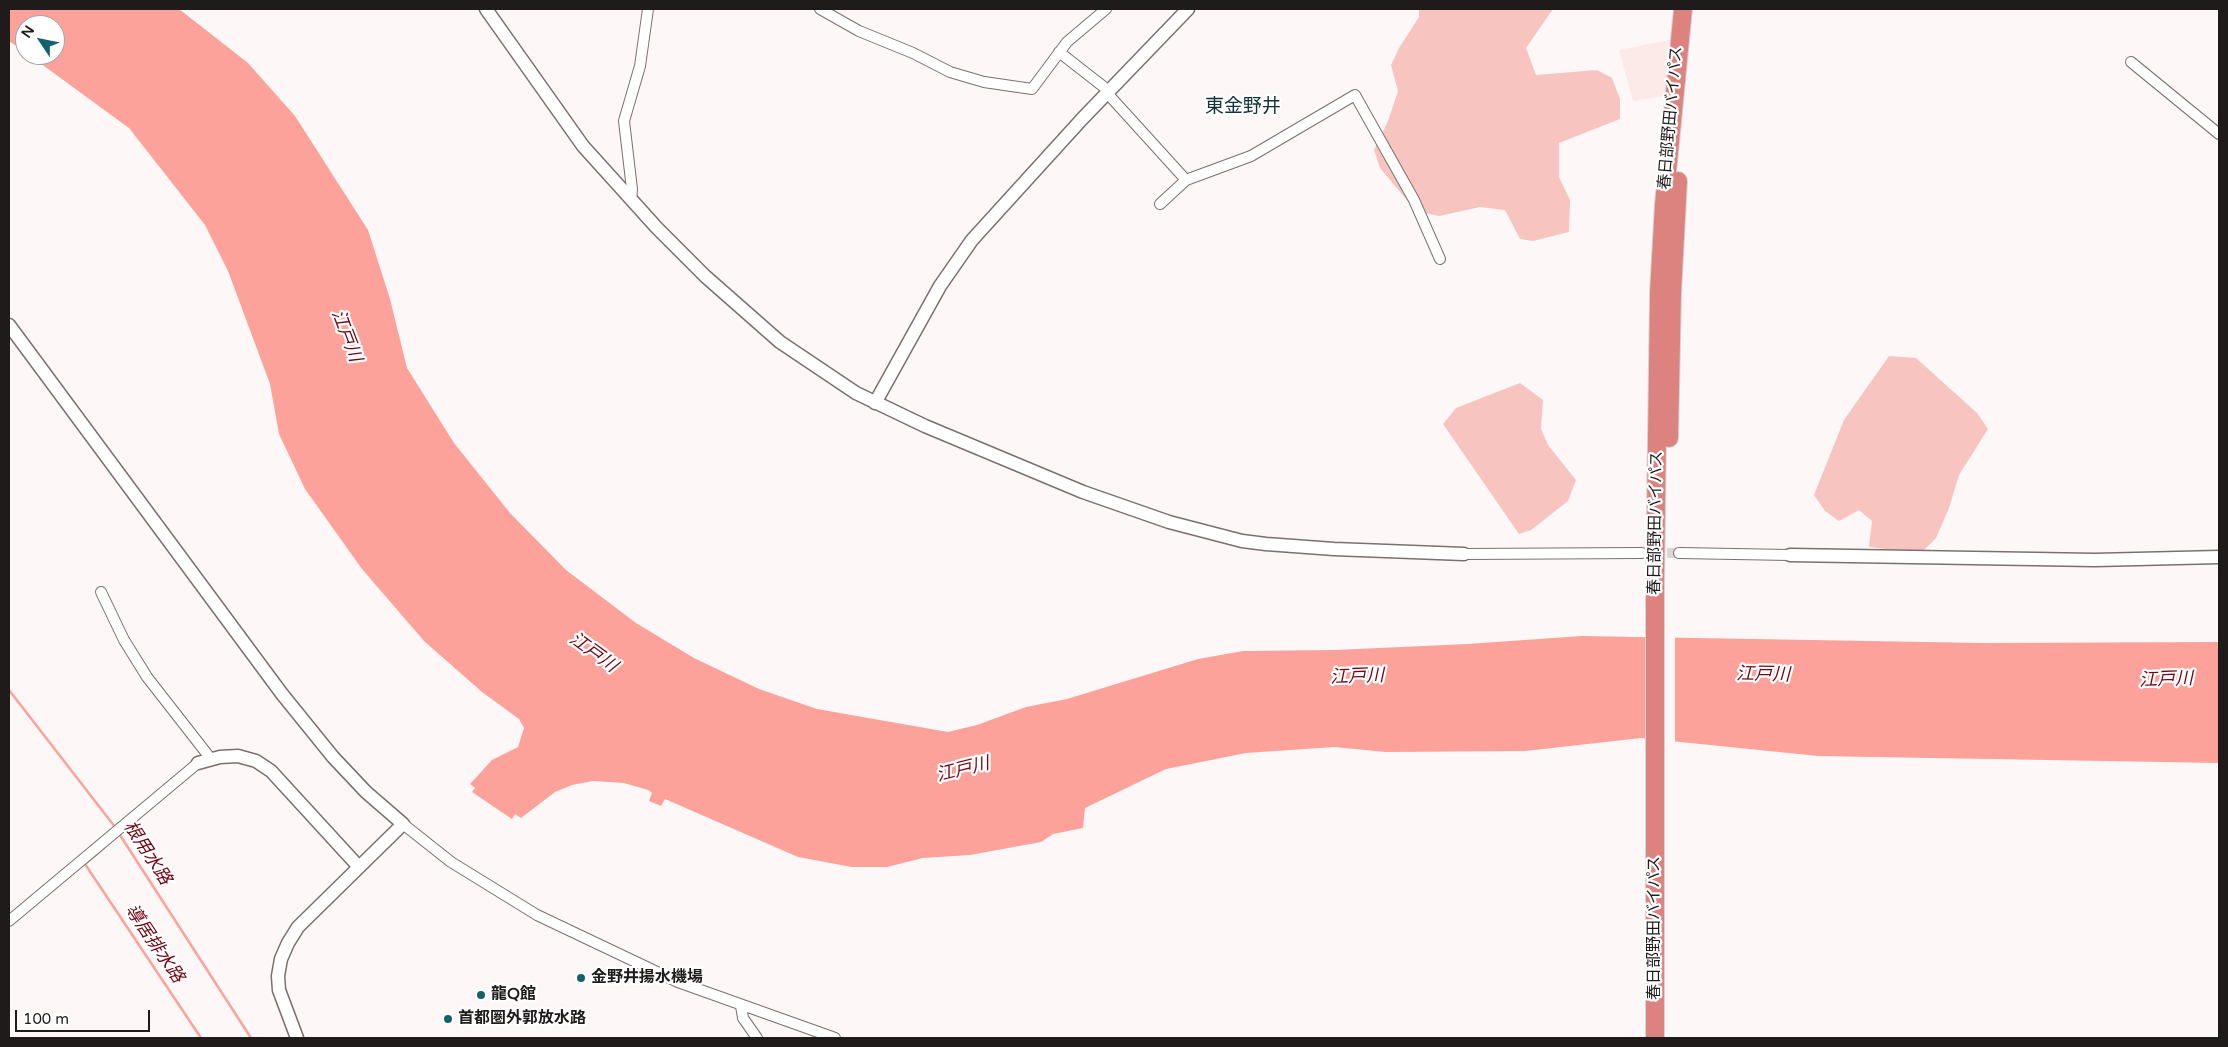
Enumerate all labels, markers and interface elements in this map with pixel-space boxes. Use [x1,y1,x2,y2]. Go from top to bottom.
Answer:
north arrow [15,15,65,65]
text: N [18,22,38,41]
street label: 春日部野田バイパス [1655,45,1687,191]
district label: 東金野井 [1205,96,1281,118]
water label: 江戸川 [326,307,366,365]
street label: 春日部野田バイパス [1645,451,1667,595]
water label: 江戸川 [565,628,621,678]
water label: 江戸川 [1736,664,1790,686]
water label: 江戸川 [1330,665,1384,689]
water label: 江戸川 [2139,668,2193,692]
water label: 江戸川 [934,753,992,787]
water label: 根用水路 [118,817,176,889]
street label: 春日部野田バイパス [1645,856,1665,1000]
water label: 導居排水路 [120,901,188,987]
place label: 金野井揚水機場 [591,968,703,988]
marker: 金野井揚水機場 [575,972,587,984]
place label: 龍Q館 [491,985,536,1005]
marker: 龍Q館 [475,989,487,1001]
scale bar [18,1000,152,1032]
place label: 首都圏外郭放水路 [458,1009,586,1029]
text: 100 m [23,1010,69,1028]
marker: 首都圏外郭放水路 [442,1013,454,1025]

